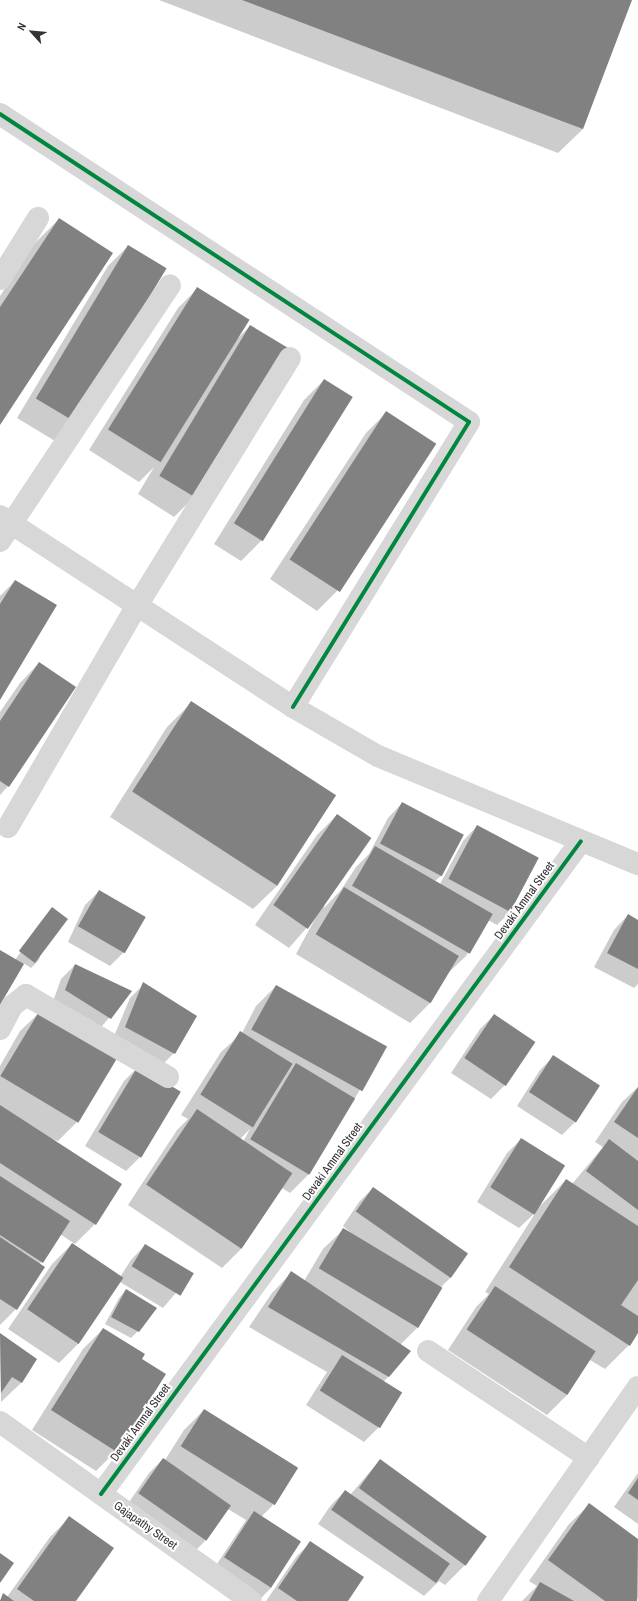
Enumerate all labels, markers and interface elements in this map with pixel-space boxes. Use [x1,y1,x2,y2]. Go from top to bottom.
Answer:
north arrow [12,12,52,52]
text: N [14,20,29,33]
street label: Devaki Ammal Street [492,859,558,943]
street label: Devaki Ammal Street [300,1120,366,1204]
street label: Devaki Ammal Street [108,1381,174,1465]
street label: Gajapathy Street [111,1499,179,1553]

